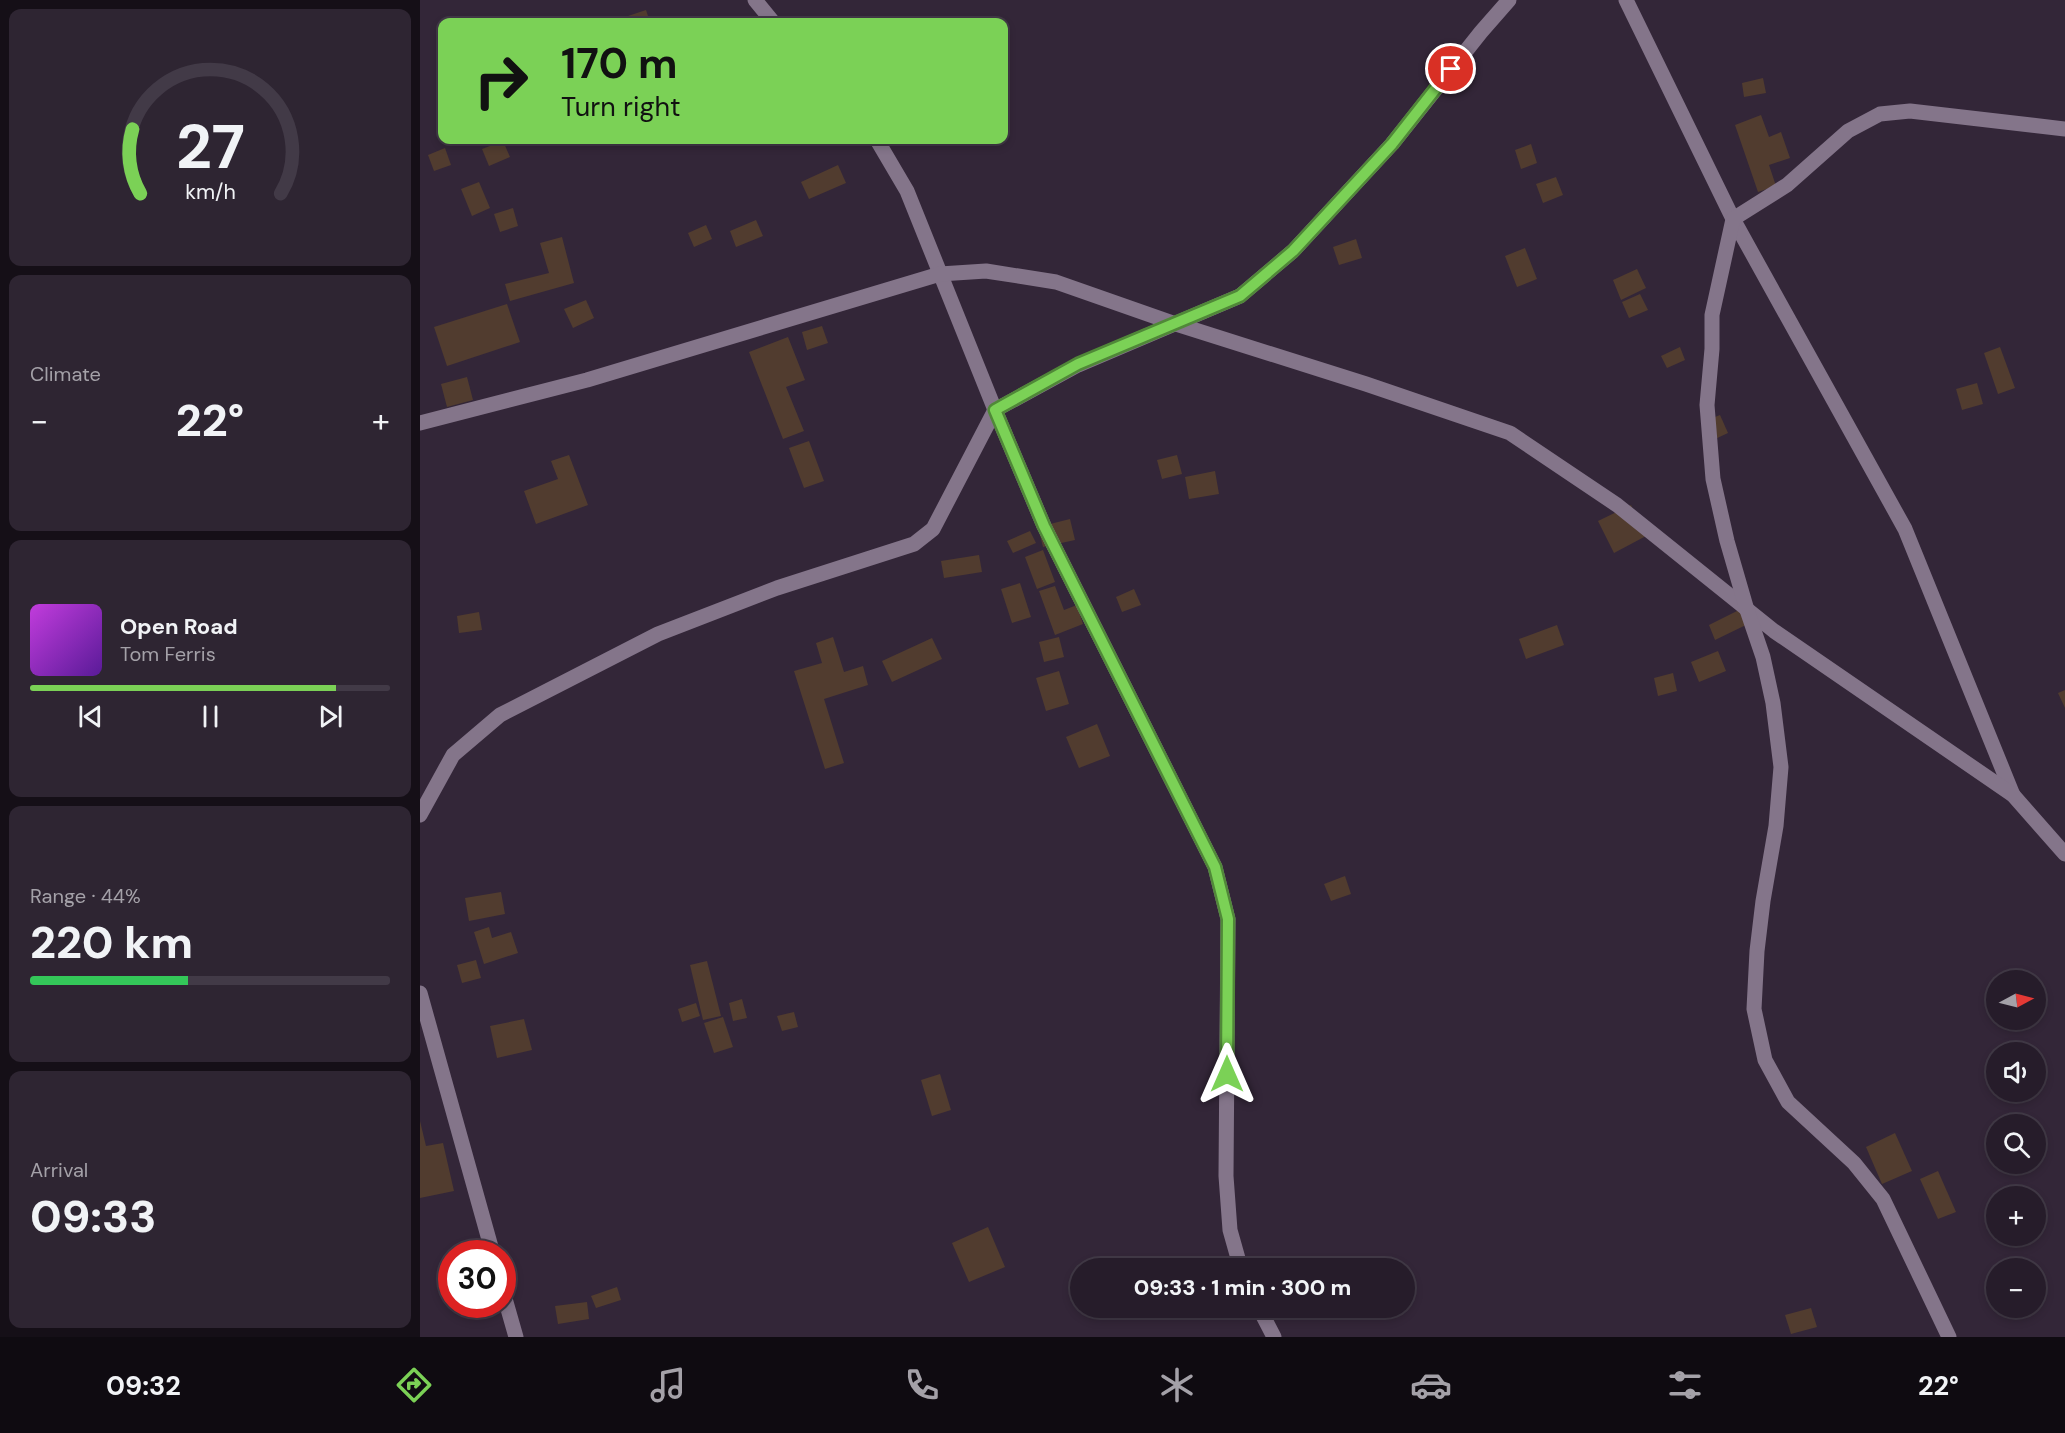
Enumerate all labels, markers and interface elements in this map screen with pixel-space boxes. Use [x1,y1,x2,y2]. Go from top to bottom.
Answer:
text: 170 m [561,36,678,91]
icon: right [462,42,540,120]
pin [1425,43,1476,94]
icon: arrive [1434,52,1467,85]
text: Turn right [561,89,681,124]
text: 27 [175,106,245,187]
text: km/h [185,179,235,207]
text: Climate [30,361,101,387]
text: 22° [176,391,244,450]
text: − [30,399,48,442]
text: + [372,399,390,442]
text: Open Road [120,612,238,641]
text: Tom Ferris [120,641,216,667]
icon: previous [74,700,107,733]
icon: pause [194,700,227,733]
icon: next [314,700,347,733]
text: Range · 44% [30,883,141,909]
text: 220 km [30,913,193,972]
north arrow [1986,970,2046,1030]
map controls [1986,970,2046,1318]
position arrow [1195,1042,1259,1106]
button: sound [1986,1042,2046,1102]
button: search [1986,1114,2046,1174]
text: Arrival [30,1157,88,1183]
button: + [1986,1186,2046,1246]
text: 09:33 [30,1187,156,1246]
speed limit sign: 30 [438,1240,516,1318]
button: − [1986,1258,2046,1318]
text: 09:33 · 1 min · 300 m [1134,1273,1351,1302]
icon: directions [393,1364,435,1406]
icon: music [647,1364,689,1406]
icon: phone [901,1364,943,1406]
icon: climate [1156,1364,1198,1406]
icon: car [1410,1364,1452,1406]
icon: filters [1664,1364,1706,1406]
text: 09:32 [106,1368,181,1403]
text: 22° [1918,1368,1959,1403]

